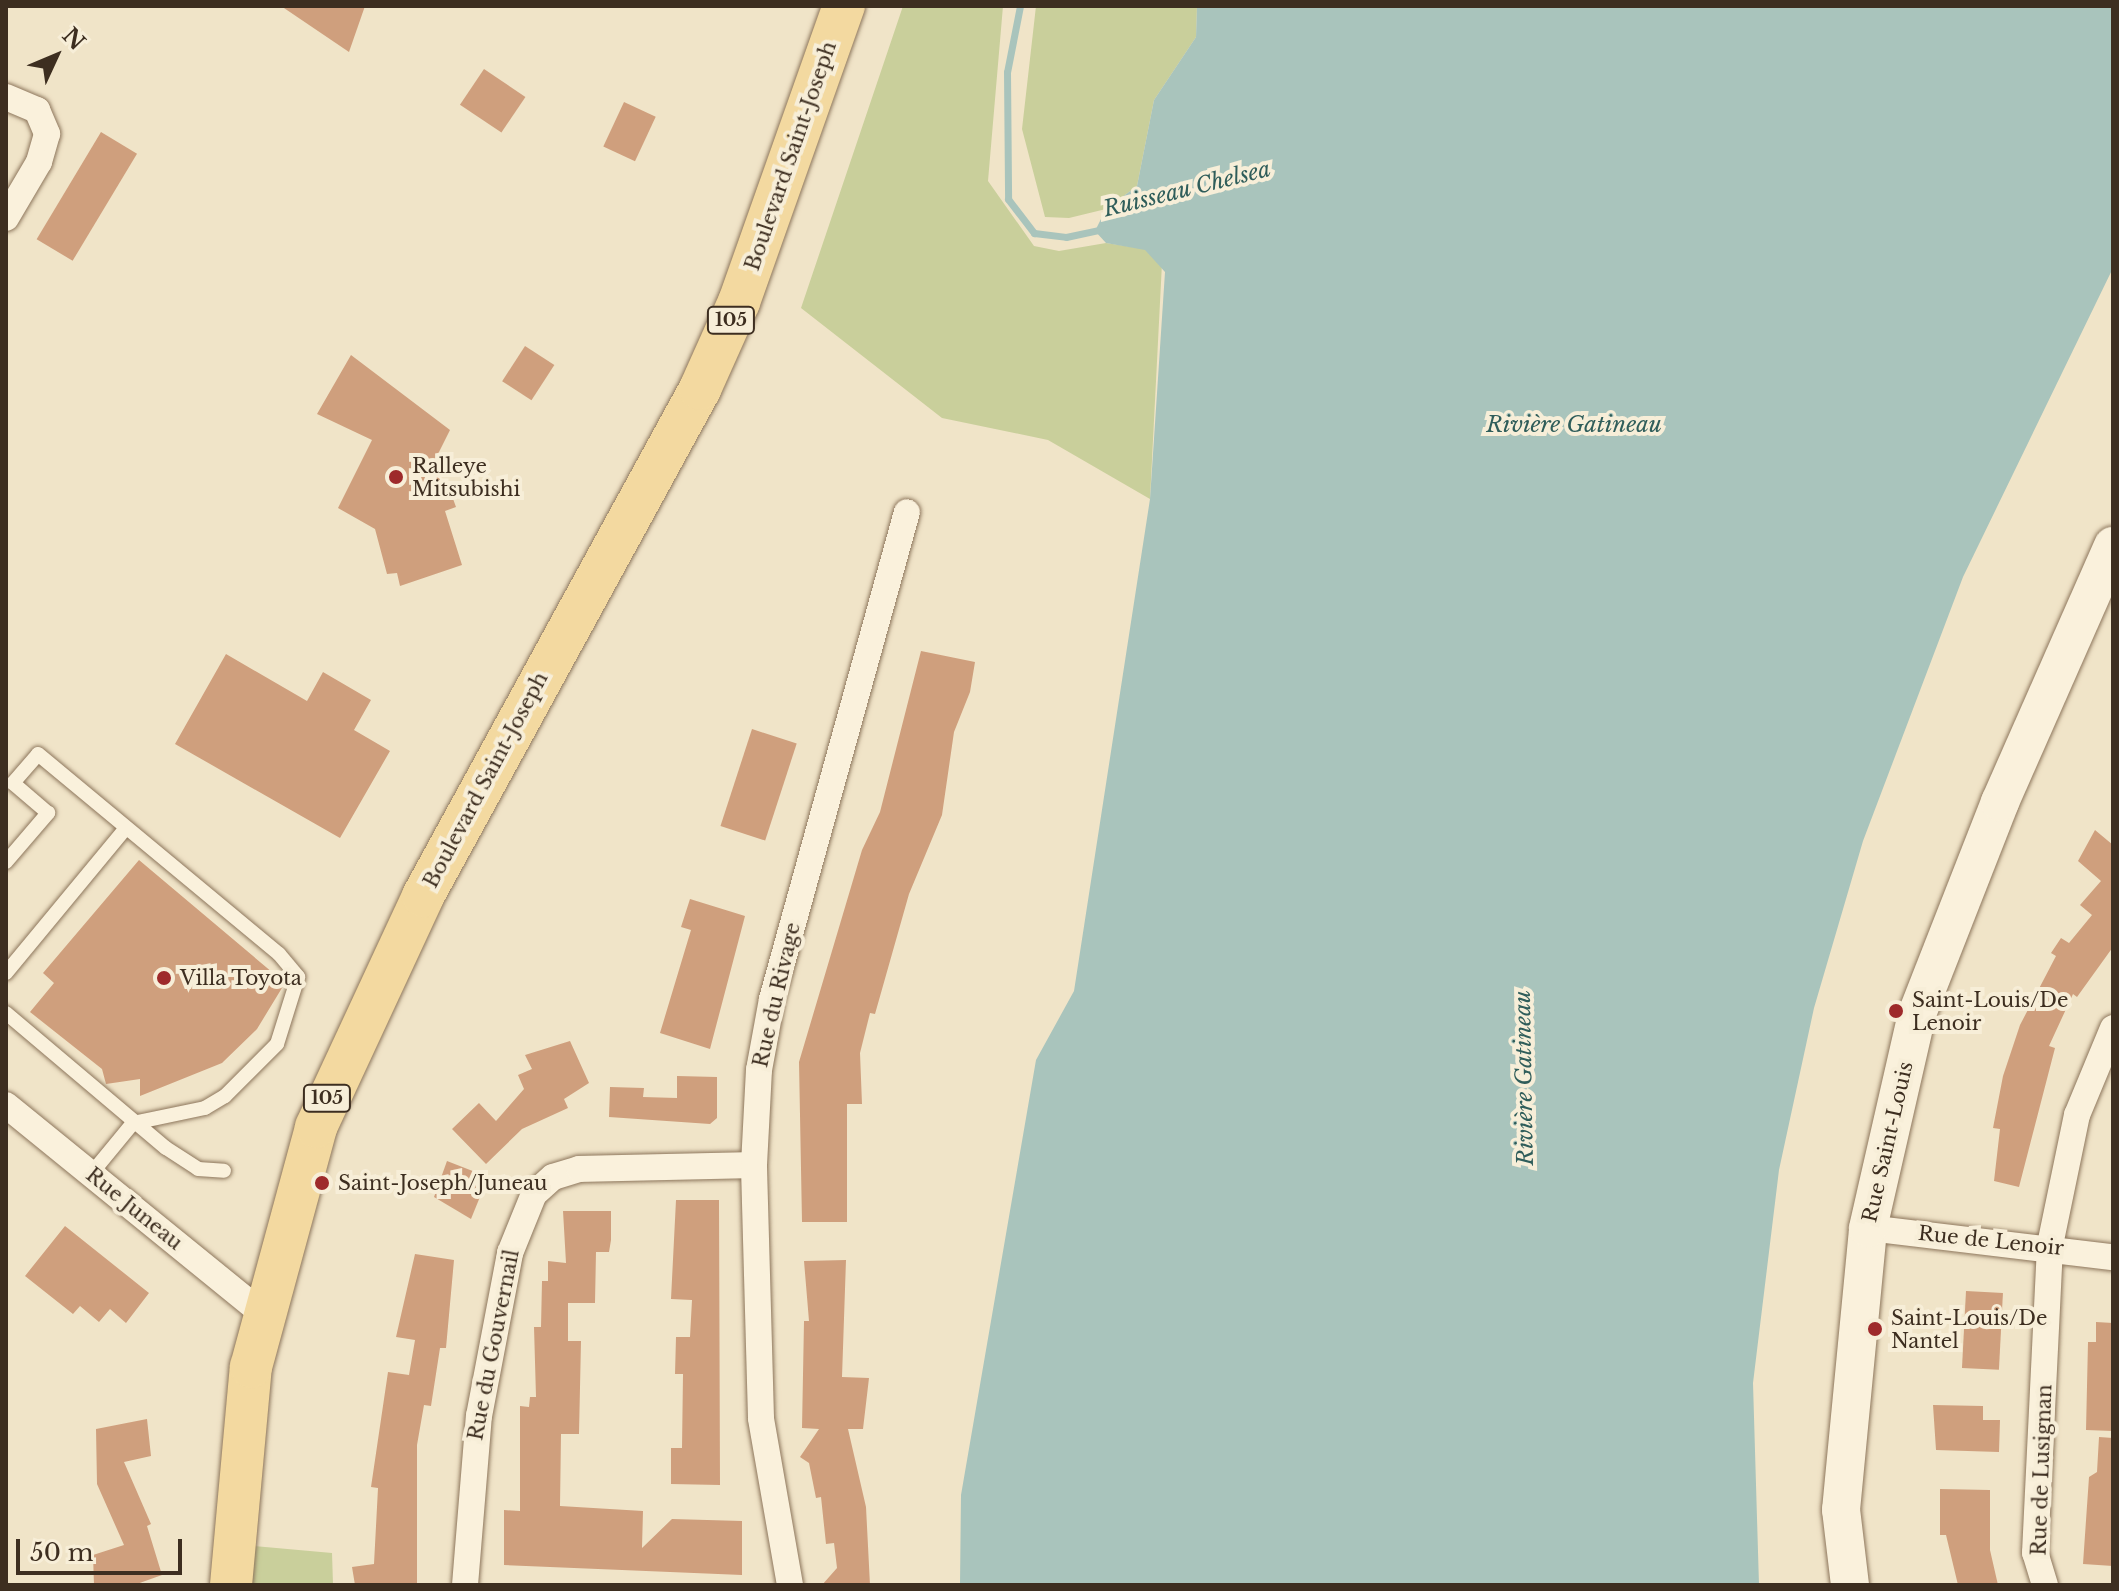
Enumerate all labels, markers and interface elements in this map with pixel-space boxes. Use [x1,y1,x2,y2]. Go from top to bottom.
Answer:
north arrow [16,16,96,96]
text: N [57,22,91,56]
street label: Boulevard Saint-Joseph [740,38,842,274]
water label: Ruisseau Chelsea [1100,155,1274,223]
road number: 105 [705,306,757,334]
water label: Rivière Gatineau [1486,412,1662,438]
place label: Ralleye Mitsubishi [412,454,520,501]
marker: Ralleye Mitsubishi [387,468,405,486]
street label: Boulevard Saint-Joseph [419,668,553,892]
street label: Rue du Rivage [749,920,805,1070]
place label: Villa Toyota [180,966,303,990]
marker: Villa Toyota [155,969,173,987]
place label: Saint-Louis/De Lenoir [1912,988,2068,1035]
water label: Rivière Gatineau [1509,990,1539,1166]
marker: Saint-Louis/De Lenoir [1887,1002,1905,1020]
street label: Rue Saint-Louis [1858,1059,1918,1225]
road number: 105 [301,1084,353,1112]
street label: Rue Juneau [81,1163,187,1255]
place label: Saint-Joseph/Juneau [338,1171,547,1195]
marker: Saint-Joseph/Juneau [313,1174,331,1192]
street label: Rue de Lenoir [1917,1221,2065,1261]
street label: Rue du Gouvernail [464,1248,524,1442]
place label: Saint-Louis/De Nantel [1891,1306,2047,1353]
marker: Saint-Louis/De Nantel [1866,1320,1884,1338]
street label: Rue de Lusignan [2027,1384,2057,1556]
scale bar [20,1523,186,1573]
text: 50 m [30,1538,93,1567]

